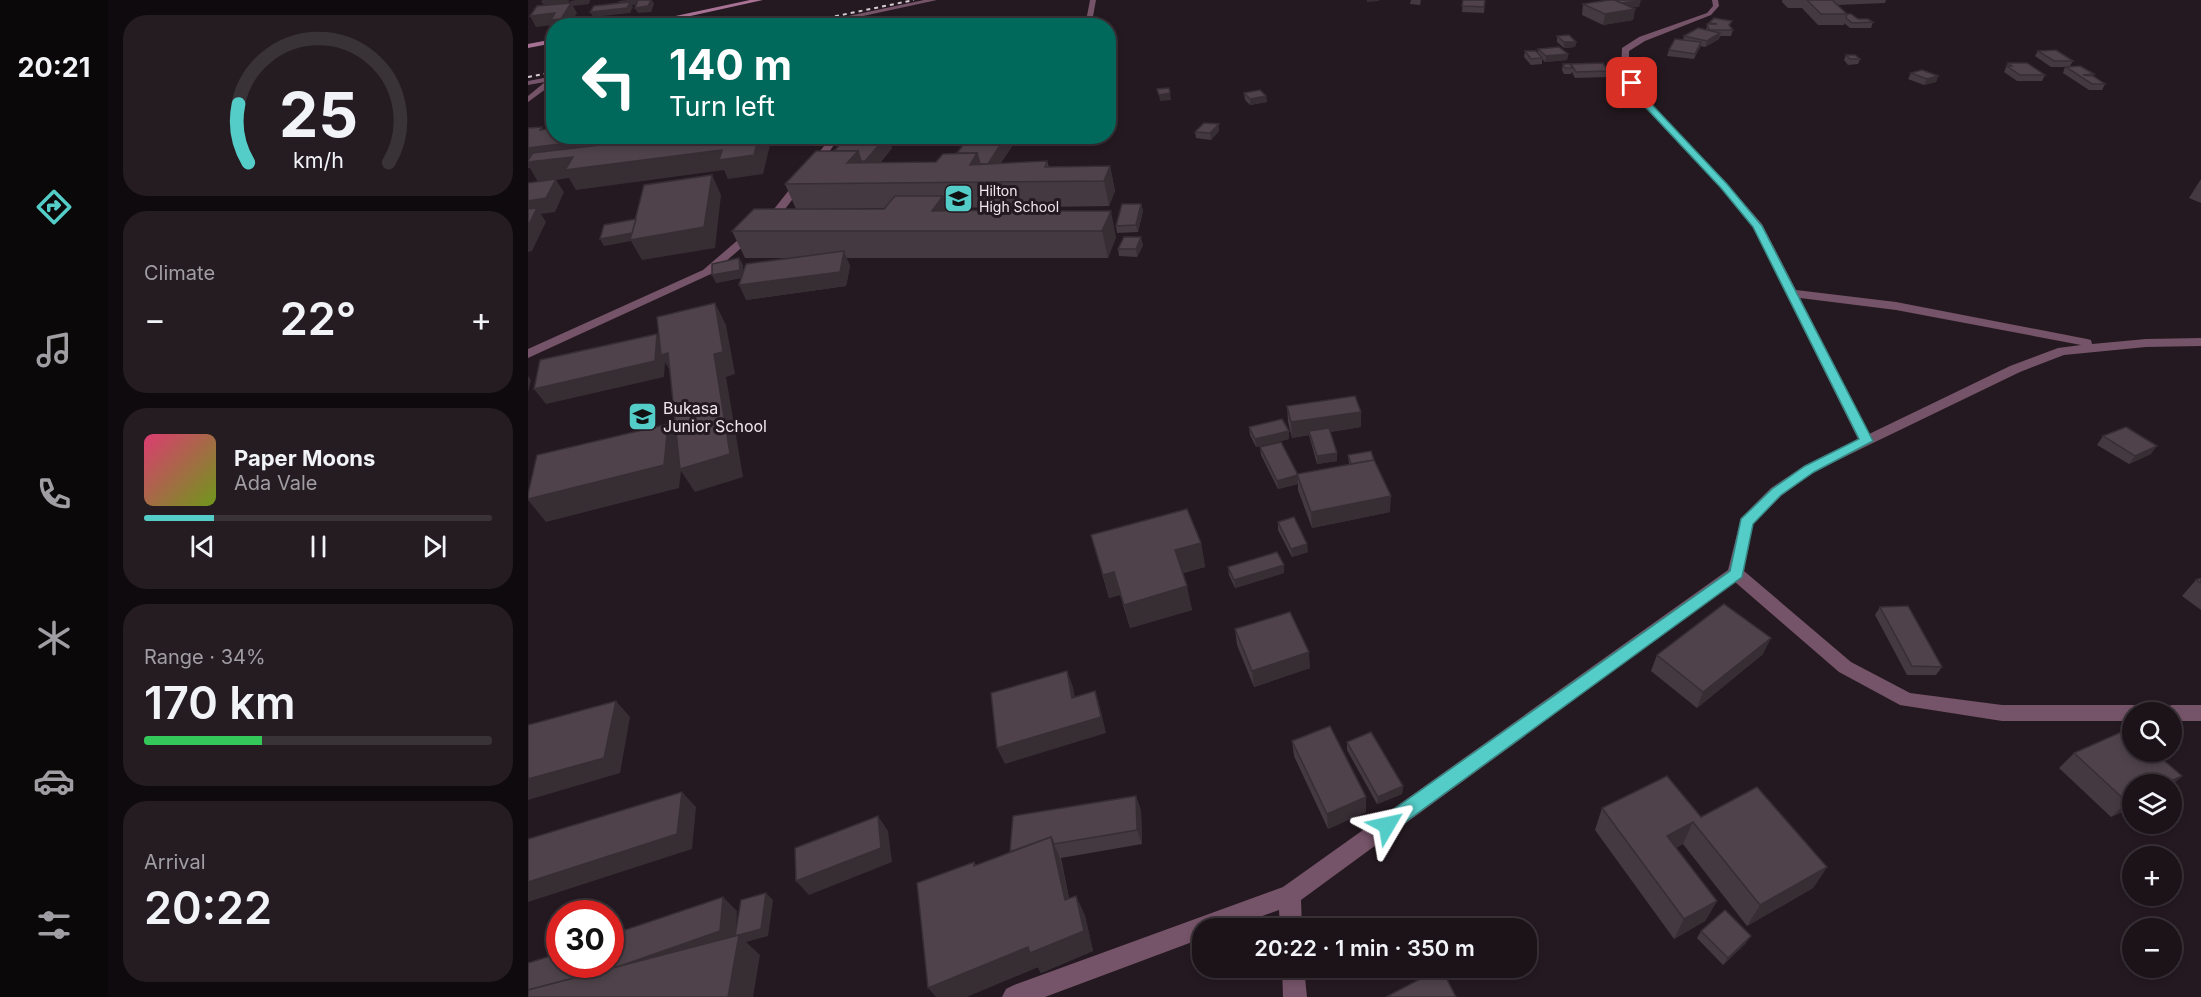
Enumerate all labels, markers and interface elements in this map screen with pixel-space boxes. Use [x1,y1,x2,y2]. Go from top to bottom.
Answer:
text: 140 m [669,39,792,90]
icon: left [570,42,648,120]
text: 20:21 [18,51,90,84]
pin [1606,57,1657,108]
icon: arrive [1615,66,1648,99]
text: 25 [278,77,358,152]
text: Turn left [669,90,775,123]
text: km/h [293,147,343,173]
place label: Hilton High School [979,182,1059,215]
school or university icon: Hilton High School [942,183,974,215]
icon: directions [33,186,75,228]
text: Climate [144,261,215,285]
text: 22° [280,291,356,346]
text: − [144,299,166,339]
text: + [470,299,492,339]
icon: music [33,329,75,371]
place label: Bukasa Junior School [663,398,767,436]
school or university icon: Bukasa Junior School [626,401,658,433]
text: Paper Moons [234,445,375,471]
text: Ada Vale [234,471,317,495]
icon: phone [33,473,75,515]
icon: previous [186,530,219,563]
icon: pause [302,530,335,563]
icon: next [418,530,451,563]
icon: climate [33,617,75,659]
text: Range · 34% [144,645,266,669]
text: 170 km [144,675,295,730]
map controls [2122,702,2182,978]
button: search [2122,702,2182,762]
icon: car [33,760,75,802]
button: layers [2122,774,2182,834]
position arrow [1355,793,1419,857]
button: + [2122,846,2182,906]
text: Arrival [144,850,206,874]
text: 20:22 [144,880,272,935]
speed limit sign: 30 [546,900,624,978]
icon: filters [33,904,75,946]
button: − [2122,918,2182,978]
text: 20:22 · 1 min · 350 m [1254,935,1475,961]

